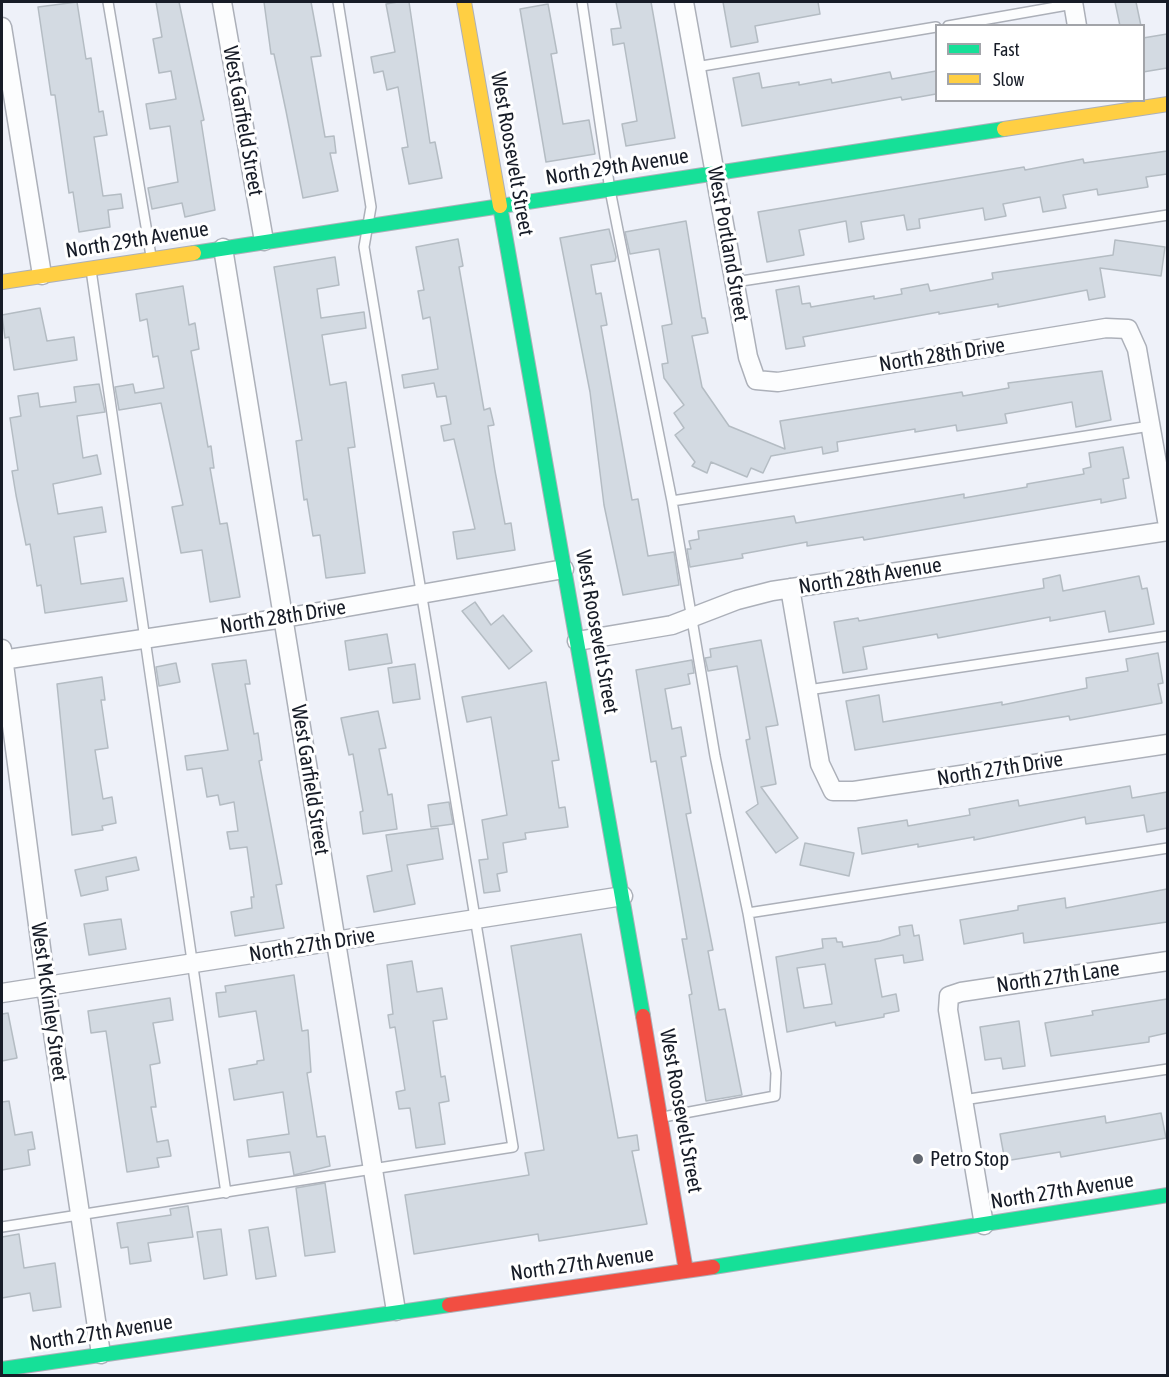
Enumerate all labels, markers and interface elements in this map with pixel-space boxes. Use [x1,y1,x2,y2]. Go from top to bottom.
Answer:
legend [935,24,1145,102]
text: Fast [993,39,1020,60]
street label: West Garfield Street [217,44,269,198]
text: Slow [993,69,1024,90]
street label: West Roosevelt Street [485,70,539,238]
street label: North 29th Avenue [544,143,690,191]
street label: West Portland Street [702,165,754,323]
street label: North 29th Avenue [64,216,210,264]
street label: North 28th Drive [877,333,1007,377]
street label: West Roosevelt Street [570,548,624,716]
street label: North 28th Avenue [797,552,943,600]
street label: North 28th Drive [218,595,348,639]
street label: West Garfield Street [286,703,334,857]
street label: North 27th Drive [935,747,1065,791]
street label: West McKinley Street [25,921,73,1083]
street label: North 27th Drive [247,923,377,967]
street label: North 27th Lane [995,956,1121,998]
street label: West Roosevelt Street [654,1027,708,1195]
place label: Petro Stop [930,1146,1009,1172]
marker: Petro Stop [911,1152,925,1166]
street label: North 27th Avenue [989,1167,1135,1215]
street label: North 27th Avenue [509,1241,655,1287]
street label: North 27th Avenue [28,1309,174,1357]

